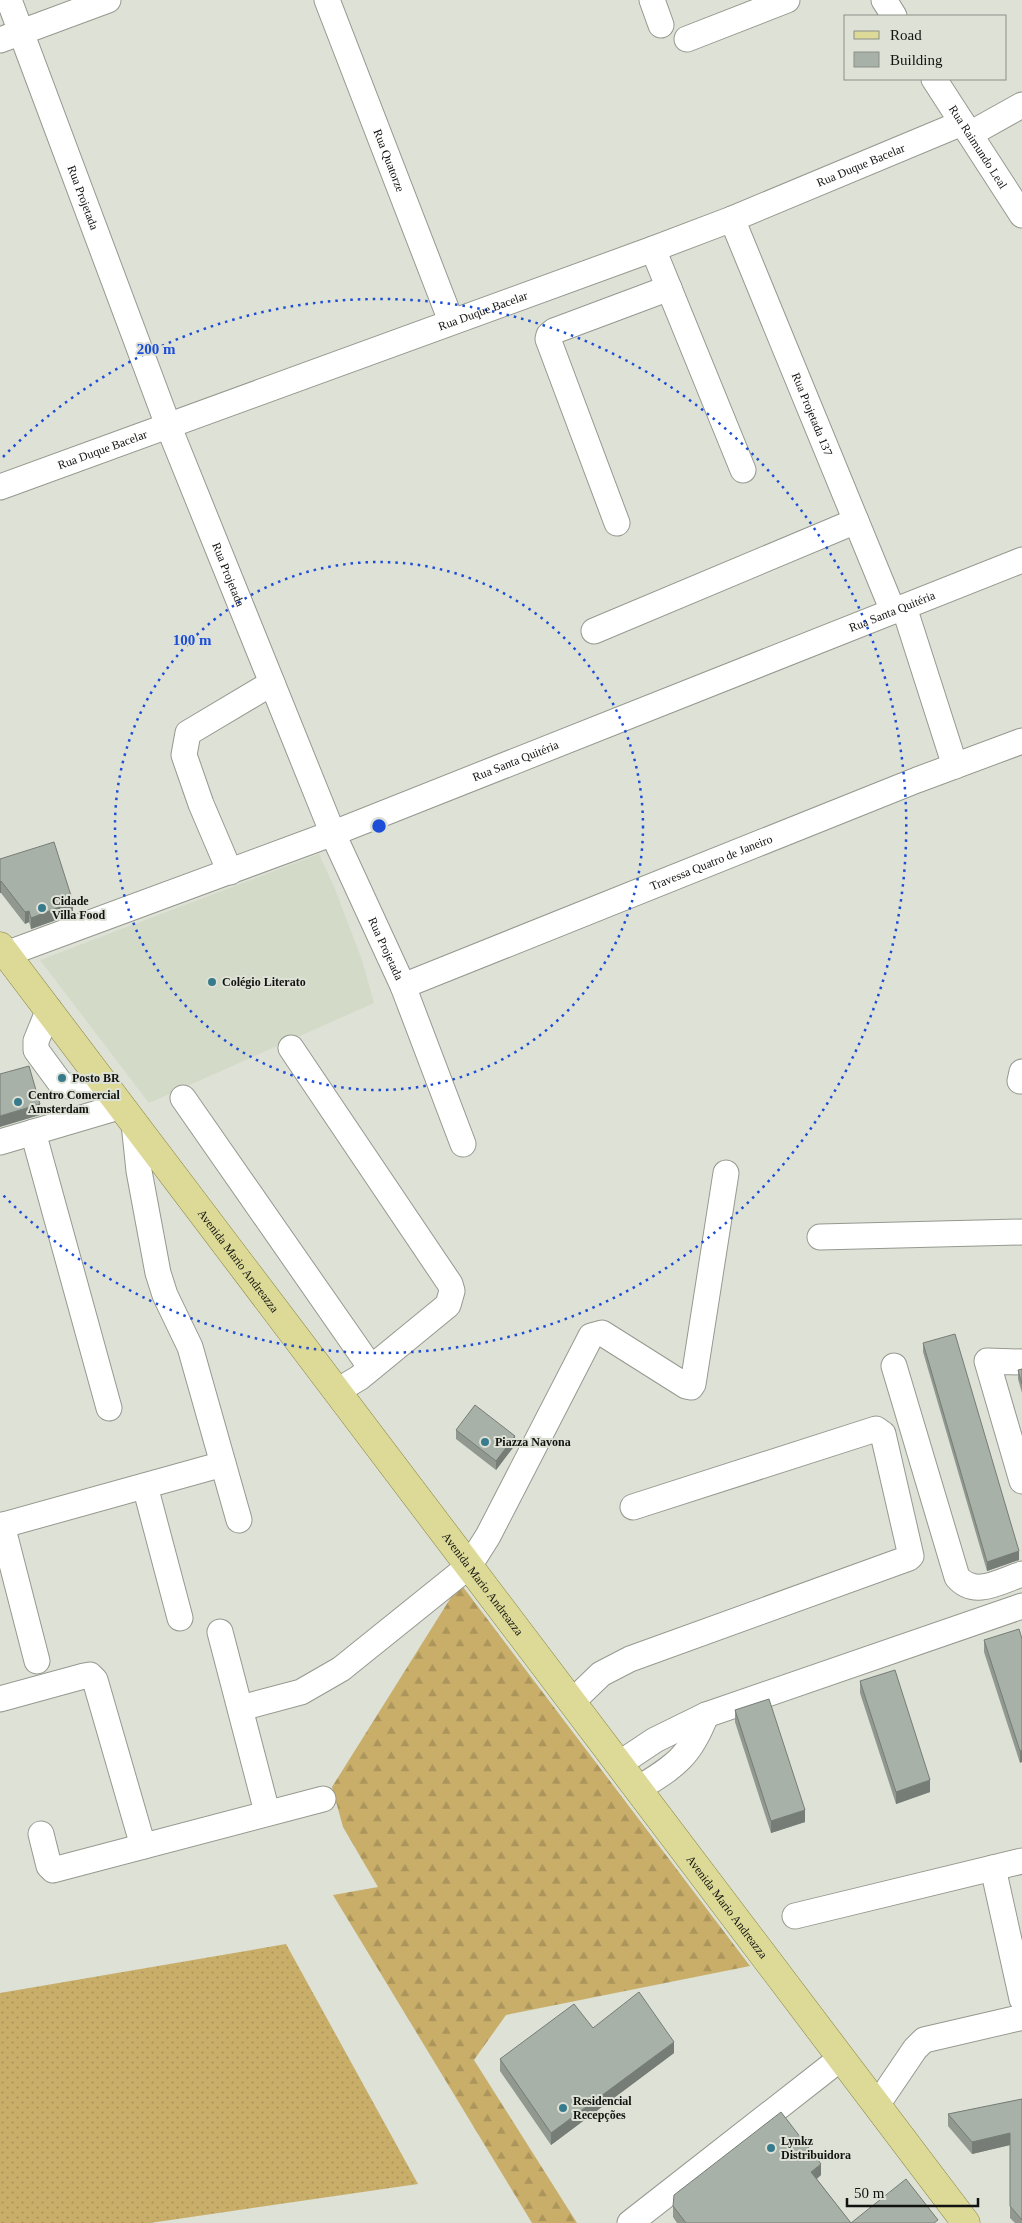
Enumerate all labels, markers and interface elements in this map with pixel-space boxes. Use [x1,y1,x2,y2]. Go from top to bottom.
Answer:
legend [844,15,1007,80]
text: Road [890,27,922,43]
text: Building [890,52,943,68]
street label: Rua Raimundo Leal [946,103,1011,192]
street label: Rua Quatorze [370,127,407,194]
street label: Rua Duque Bacelar [815,141,907,190]
street label: Rua Projetada [65,163,102,232]
street label: Rua Duque Bacelar [436,288,529,334]
text: 200 m [137,341,176,357]
street label: Rua Projetada 137 [789,370,835,458]
street label: Rua Duque Bacelar [56,427,149,472]
street label: Rua Projetada [209,541,248,609]
street label: Rua Santa Quitéria [847,588,938,635]
text: 100 m [173,632,212,648]
street label: Rua Santa Quitéria [471,737,561,784]
centre of rings [370,817,388,835]
street label: Travessa Quatro de Janeiro [648,832,774,893]
place label: Cidade Villa Food [52,894,106,922]
marker: Cidade Villa Food [36,902,48,914]
street label: Rua Projetada [365,915,407,983]
place label: Colégio Literato [222,975,306,989]
marker: Colégio Literato [206,976,218,988]
place label: Posto BR [72,1071,120,1085]
marker: Posto BR [56,1072,68,1084]
place label: Centro Comercial Amsterdam [28,1088,121,1116]
marker: Centro Comercial Amsterdam [12,1096,24,1108]
street label: Avenida Mario Andreazza [195,1207,282,1316]
place label: Piazza Navona [495,1435,571,1449]
marker: Piazza Navona [479,1436,491,1448]
street label: Avenida Mario Andreazza [439,1530,527,1639]
street label: Avenida Mario Andreazza [683,1853,771,1962]
place label: Residencial Recepções [573,2094,632,2122]
marker: Residencial Recepções [557,2102,569,2114]
place label: Lynkz Distribuidora [781,2134,851,2162]
marker: Lynkz Distribuidora [765,2142,777,2154]
scale bar [847,2176,978,2208]
text: 50 m [854,2185,885,2201]

